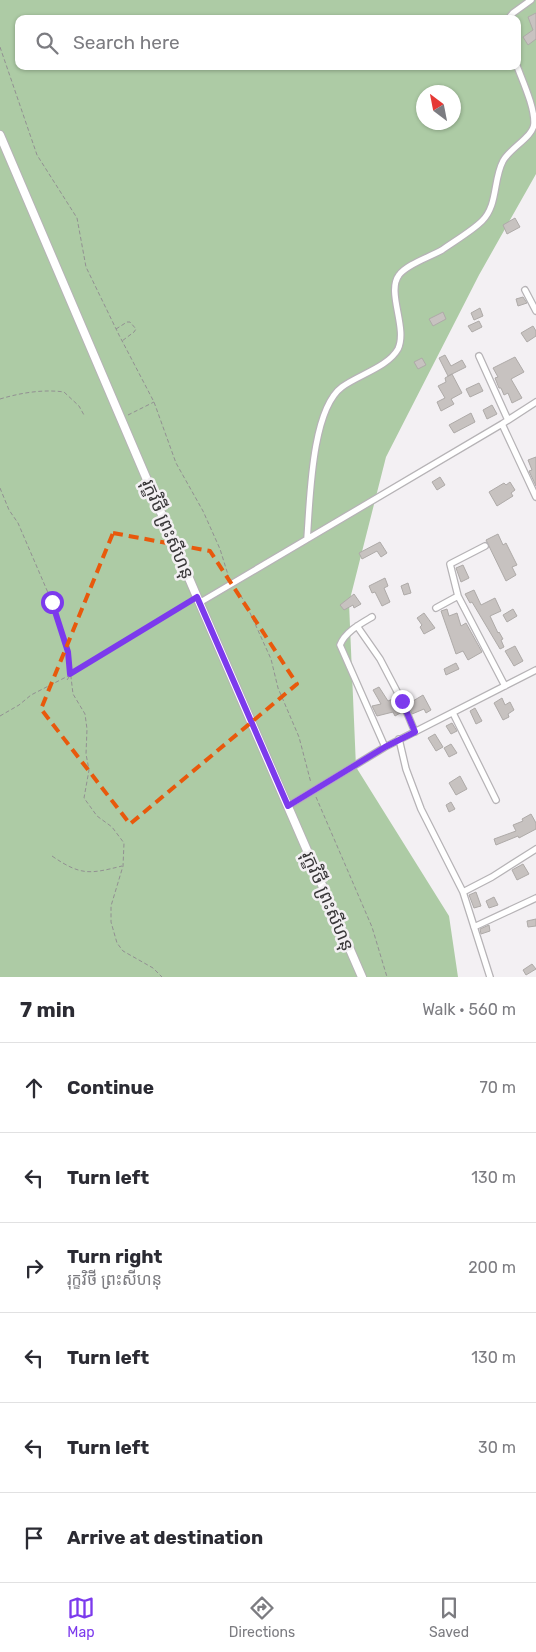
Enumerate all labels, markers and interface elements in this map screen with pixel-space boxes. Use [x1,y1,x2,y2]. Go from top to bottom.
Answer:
search box [15,15,521,70]
icon: search [33,29,61,57]
text: Search here [73,31,180,54]
north arrow [416,85,461,130]
street label: រុក្ខវិថី ព្រះសីហនុ [136,475,199,583]
route start [41,591,64,614]
route end [391,690,414,713]
street label: រុក្ខវិថី ព្រះសីហនុ [296,847,359,955]
text: 7 min [20,997,75,1022]
text: Walk · 560 m [422,1000,516,1019]
icon: ahead [20,1074,48,1102]
text: Continue [67,1076,154,1099]
text: 70 m [479,1078,516,1097]
icon: left [20,1164,48,1192]
text: Turn left [67,1166,149,1189]
text: 130 m [471,1168,516,1187]
text: Turn right [67,1245,162,1268]
icon: right [20,1254,48,1282]
text: 200 m [468,1258,516,1277]
text: រុក្ខវិថី ព្រះសីហនុ [67,1270,162,1289]
icon: left [20,1344,48,1372]
text: Turn left [67,1346,149,1369]
text: 130 m [471,1348,516,1367]
icon: left [20,1434,48,1462]
text: Turn left [67,1436,149,1459]
text: 30 m [478,1438,516,1457]
icon: arrive [20,1524,48,1552]
text: Arrive at destination [67,1526,263,1549]
tab: Map [67,1594,95,1641]
tab: Directions [229,1594,295,1641]
tab: Saved [429,1594,469,1641]

